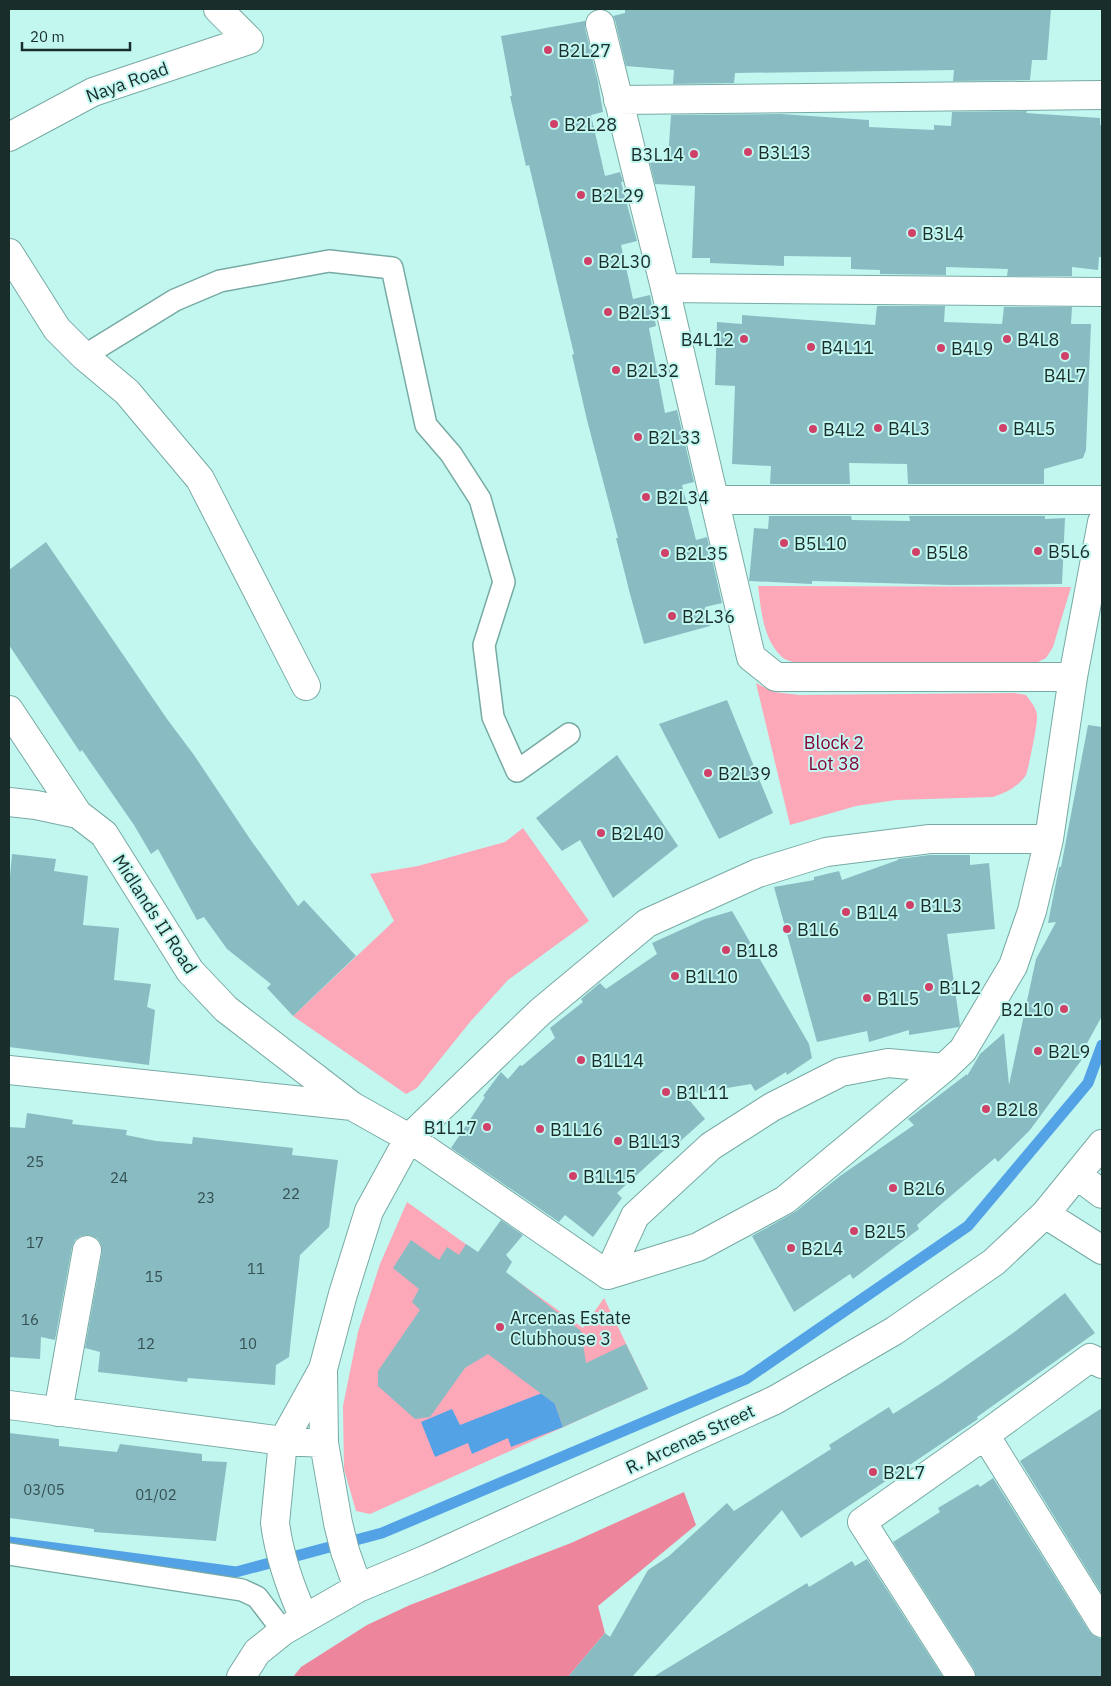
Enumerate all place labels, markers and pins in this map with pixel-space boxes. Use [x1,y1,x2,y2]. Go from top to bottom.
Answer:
place label: B2L27 [558,39,611,62]
marker: B2L27 [542,44,554,56]
place label: B2L28 [564,113,617,136]
marker: B2L28 [548,118,560,130]
place label: B3L13 [758,141,811,164]
place label: B3L14 [631,143,684,166]
marker: B3L13 [742,146,754,158]
marker: B3L14 [688,148,700,160]
place label: B2L29 [591,184,644,207]
marker: B2L29 [575,189,587,201]
place label: B3L4 [922,222,965,245]
marker: B3L4 [906,227,918,239]
place label: B2L30 [598,250,651,273]
marker: B2L30 [582,255,594,267]
place label: B2L31 [618,301,671,324]
marker: B2L31 [602,306,614,318]
place label: B4L12 [681,328,734,351]
place label: B4L8 [1017,328,1059,351]
marker: B4L12 [738,333,750,345]
marker: B4L8 [1001,333,1013,345]
place label: B4L11 [821,336,874,359]
place label: B4L9 [951,337,993,360]
marker: B4L11 [805,341,817,353]
marker: B4L9 [935,342,947,354]
marker: B4L7 [1059,350,1071,362]
place label: B2L32 [626,359,679,382]
marker: B2L32 [610,364,622,376]
place label: B4L7 [1044,364,1086,387]
place label: B4L3 [888,417,930,440]
place label: B4L5 [1013,417,1055,440]
place label: B4L2 [823,418,865,441]
marker: B4L3 [872,422,884,434]
marker: B4L5 [997,422,1009,434]
marker: B4L2 [807,423,819,435]
place label: B2L33 [648,426,701,449]
marker: B2L33 [632,431,644,443]
place label: B2L34 [656,486,709,509]
marker: B2L34 [640,491,652,503]
place label: B5L10 [794,532,847,555]
marker: B5L10 [778,537,790,549]
place label: B5L6 [1048,540,1090,563]
place label: B5L8 [926,541,968,564]
place label: B2L35 [675,542,728,565]
marker: B5L6 [1032,545,1044,557]
marker: B5L8 [910,546,922,558]
marker: B2L35 [659,547,671,559]
place label: B2L36 [682,605,735,628]
marker: B2L36 [666,610,678,622]
place label: B2L39 [718,762,771,785]
marker: B2L39 [702,767,714,779]
place label: B2L40 [611,822,664,845]
marker: B2L40 [595,827,607,839]
place label: B1L3 [920,894,962,917]
marker: B1L3 [904,899,916,911]
place label: B1L4 [856,901,899,924]
marker: B1L4 [840,906,852,918]
place label: B1L6 [797,918,839,941]
marker: B1L6 [781,923,793,935]
place label: B1L8 [736,939,778,962]
marker: B1L8 [720,944,732,956]
place label: B1L10 [685,965,738,988]
marker: B1L10 [669,970,681,982]
place label: B1L2 [939,976,981,999]
marker: B1L2 [923,981,935,993]
place label: B1L5 [877,987,919,1010]
marker: B1L5 [861,992,873,1004]
place label: B2L10 [1001,998,1054,1021]
marker: B2L10 [1058,1003,1070,1015]
place label: B2L9 [1048,1040,1090,1063]
marker: B2L9 [1032,1045,1044,1057]
place label: B1L14 [591,1049,644,1072]
marker: B1L14 [575,1054,587,1066]
place label: B1L11 [676,1081,729,1104]
marker: B1L11 [660,1086,672,1098]
place label: B2L8 [996,1098,1038,1121]
marker: B2L8 [980,1103,992,1115]
place label: B1L17 [424,1116,477,1139]
place label: B1L16 [550,1118,603,1141]
marker: B1L17 [481,1121,493,1133]
marker: B1L16 [534,1123,546,1135]
place label: B1L13 [628,1130,681,1153]
marker: B1L13 [612,1135,624,1147]
place label: B1L15 [583,1165,636,1188]
marker: B1L15 [567,1170,579,1182]
place label: B2L6 [903,1177,945,1200]
marker: B2L6 [887,1182,899,1194]
place label: B2L5 [864,1220,906,1243]
marker: B2L5 [848,1225,860,1237]
place label: B2L4 [801,1237,844,1260]
marker: B2L4 [785,1242,797,1254]
place label: Arcenas Estate Clubhouse 3 [510,1306,631,1350]
marker: Arcenas Estate Clubhouse 3 [494,1321,506,1333]
place label: B2L7 [883,1461,925,1484]
marker: B2L7 [867,1466,879,1478]

